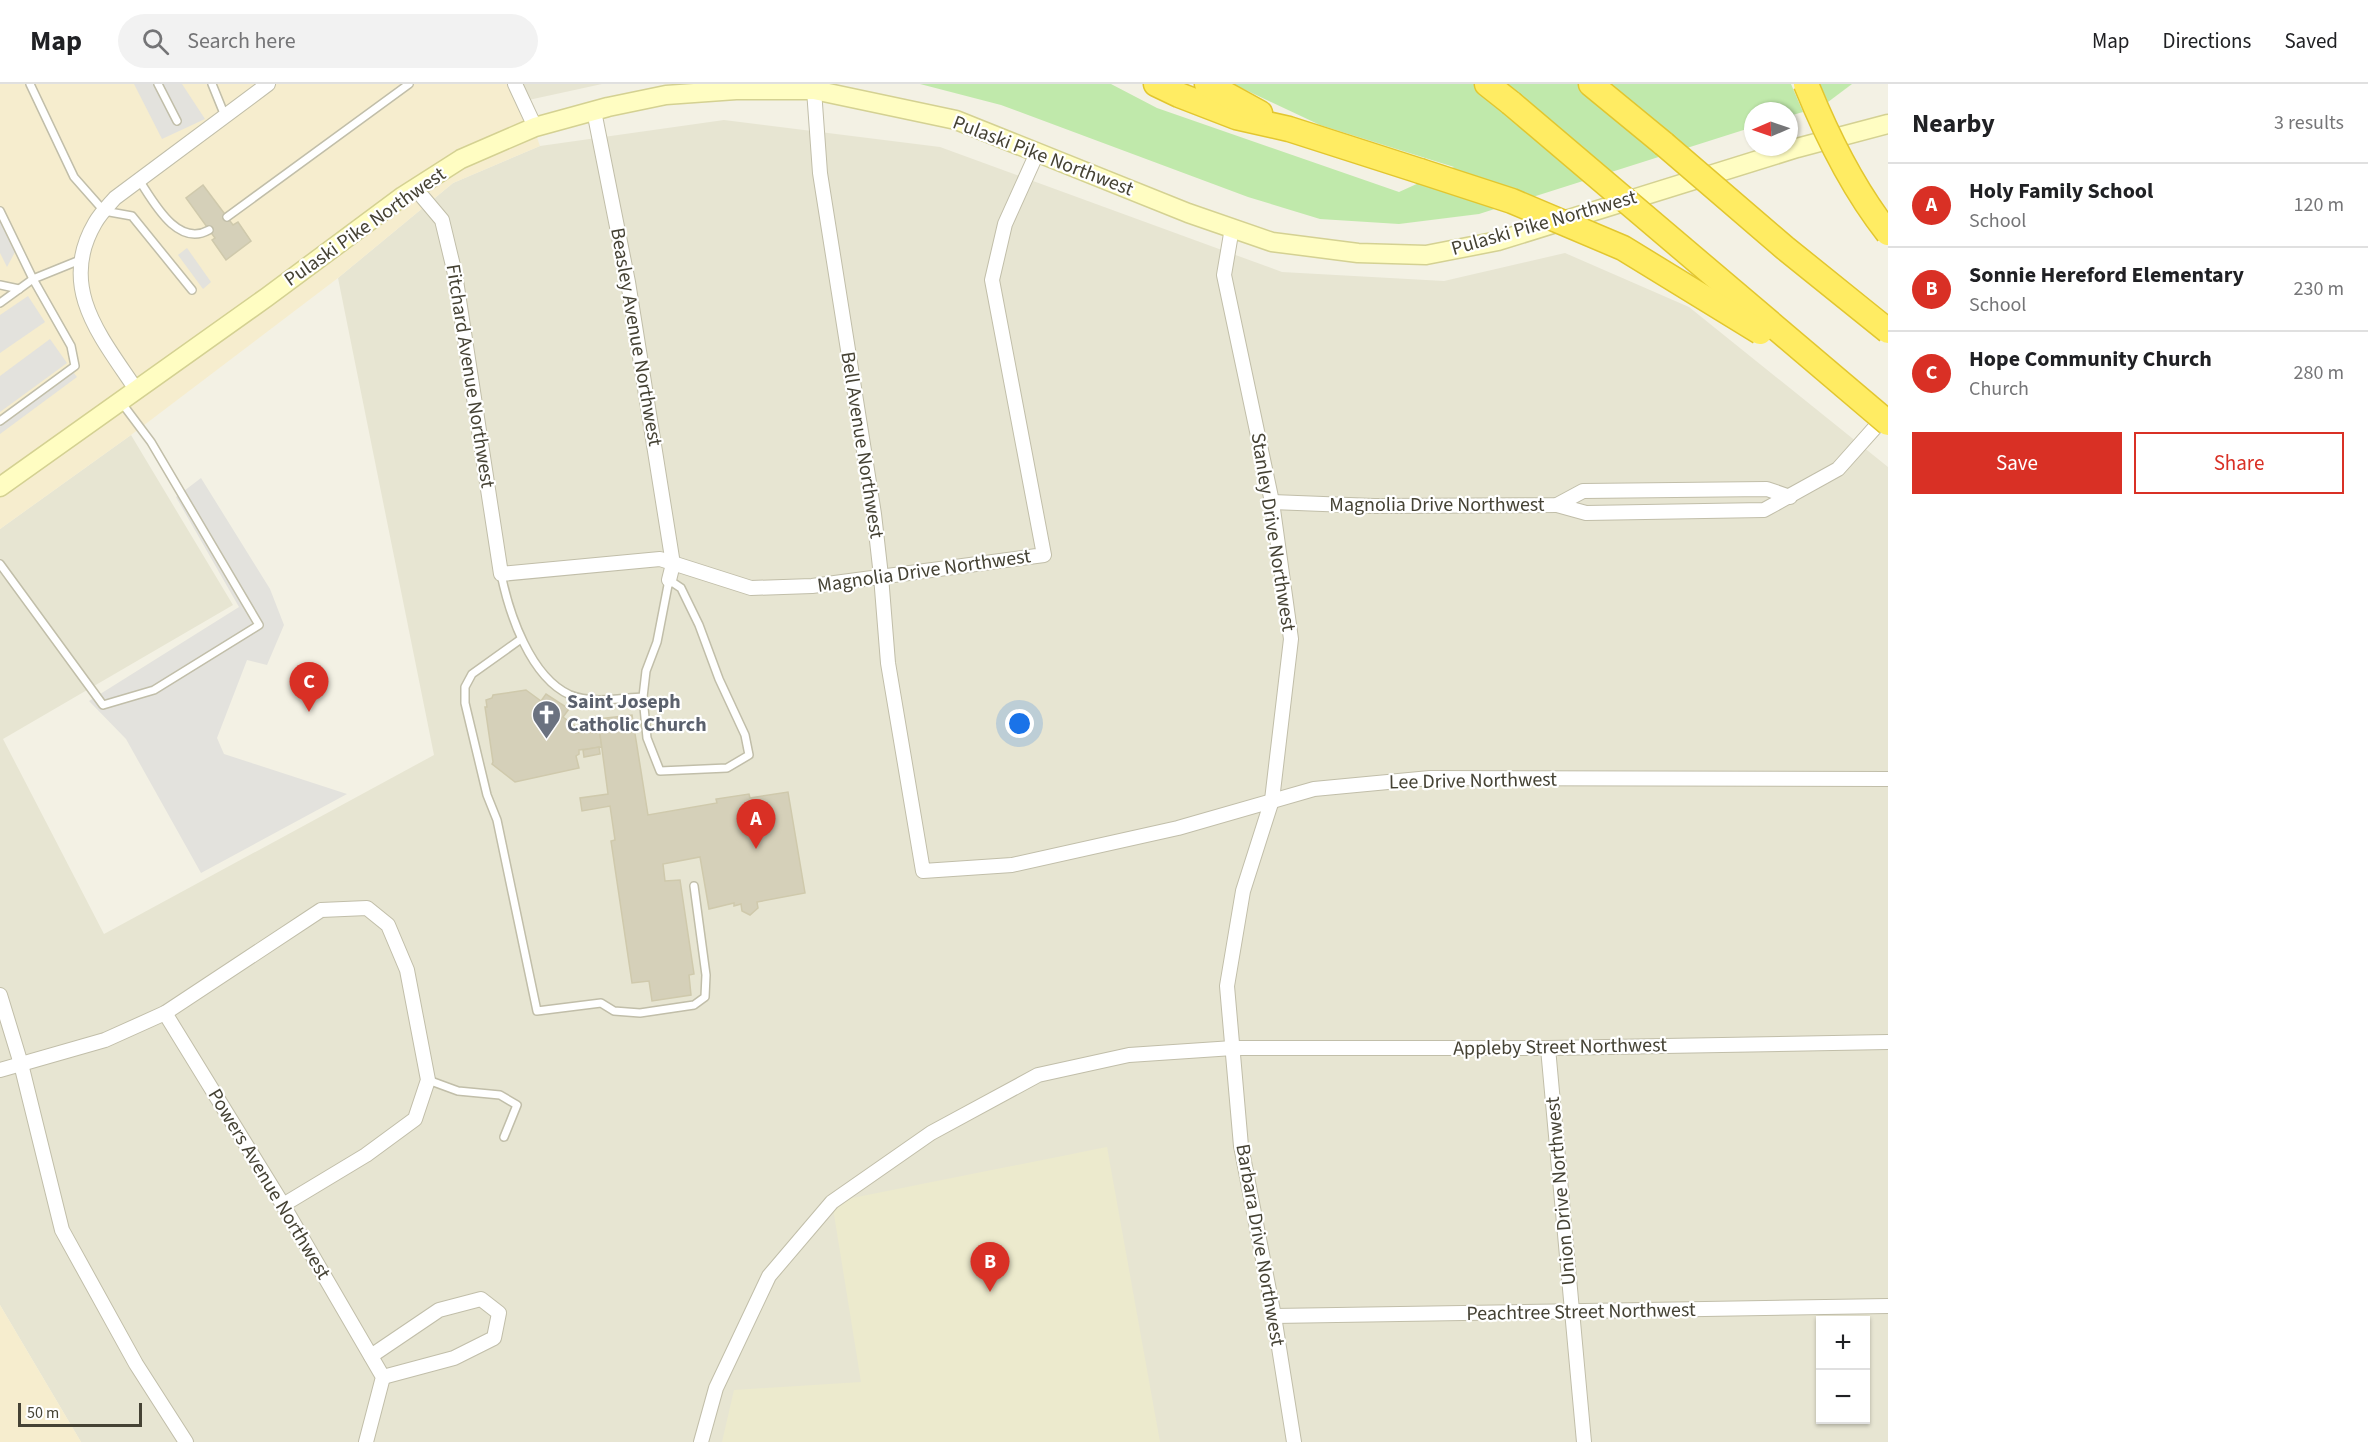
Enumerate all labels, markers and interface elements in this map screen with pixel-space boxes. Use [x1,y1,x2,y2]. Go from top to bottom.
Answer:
search box [118,14,538,68]
text: Map [30,21,82,61]
icon: search [139,25,172,58]
text: Search here [187,25,296,57]
text: Map [2092,26,2130,56]
text: Directions [2163,26,2251,56]
text: Saved [2284,26,2338,56]
north arrow [1744,102,1798,156]
text: Nearby [1912,105,1995,142]
street label: Pulaski Pike Northwest [949,109,1138,203]
text: 3 results [2274,109,2344,137]
street label: Pulaski Pike Northwest [278,160,452,293]
text: Holy Family School [1969,175,2153,207]
street label: Pulaski Pike Northwest [1448,183,1640,263]
text: A [1926,191,1937,219]
text: 120 m [2294,191,2344,219]
text: School [1969,207,2026,235]
street label: Beasley Avenue Northwest [603,226,669,449]
text: Sonnie Hereford Elementary [1969,259,2244,291]
street label: Fitchard Avenue Northwest [438,262,502,490]
text: B [1925,275,1938,303]
text: 230 m [2294,275,2344,303]
text: School [1969,291,2026,319]
text: Hope Community Church [1969,343,2212,375]
street label: Bell Avenue Northwest [833,350,891,541]
text: C [1926,359,1937,387]
text: 280 m [2294,359,2344,387]
text: Church [1969,375,2029,403]
street label: Stanley Drive Northwest [1243,431,1303,634]
button: Save [1912,432,2122,494]
button: Share [2134,432,2344,494]
street label: Magnolia Drive Northwest [1329,491,1545,519]
street label: Magnolia Drive Northwest [815,542,1033,600]
pin: C [290,662,328,712]
place label: Saint Joseph Catholic Church [567,688,707,739]
church icon: Saint Joseph Catholic Church [530,698,562,740]
your location [1005,709,1034,738]
street label: Lee Drive Northwest [1389,766,1557,796]
pin: A [736,800,776,849]
street label: Appleby Street Northwest [1453,1031,1667,1063]
street label: Powers Avenue Northwest [201,1083,337,1285]
street label: Union Drive Northwest [1539,1095,1583,1286]
street label: Barbara Drive Northwest [1228,1142,1292,1349]
pin: B [970,1242,1010,1292]
street label: Peachtree Street Northwest [1466,1296,1696,1328]
map controls [1816,1316,1870,1424]
button: + [1816,1316,1870,1370]
button: − [1816,1370,1870,1424]
scale bar [18,1400,142,1428]
text: 50 m [27,1402,59,1424]

